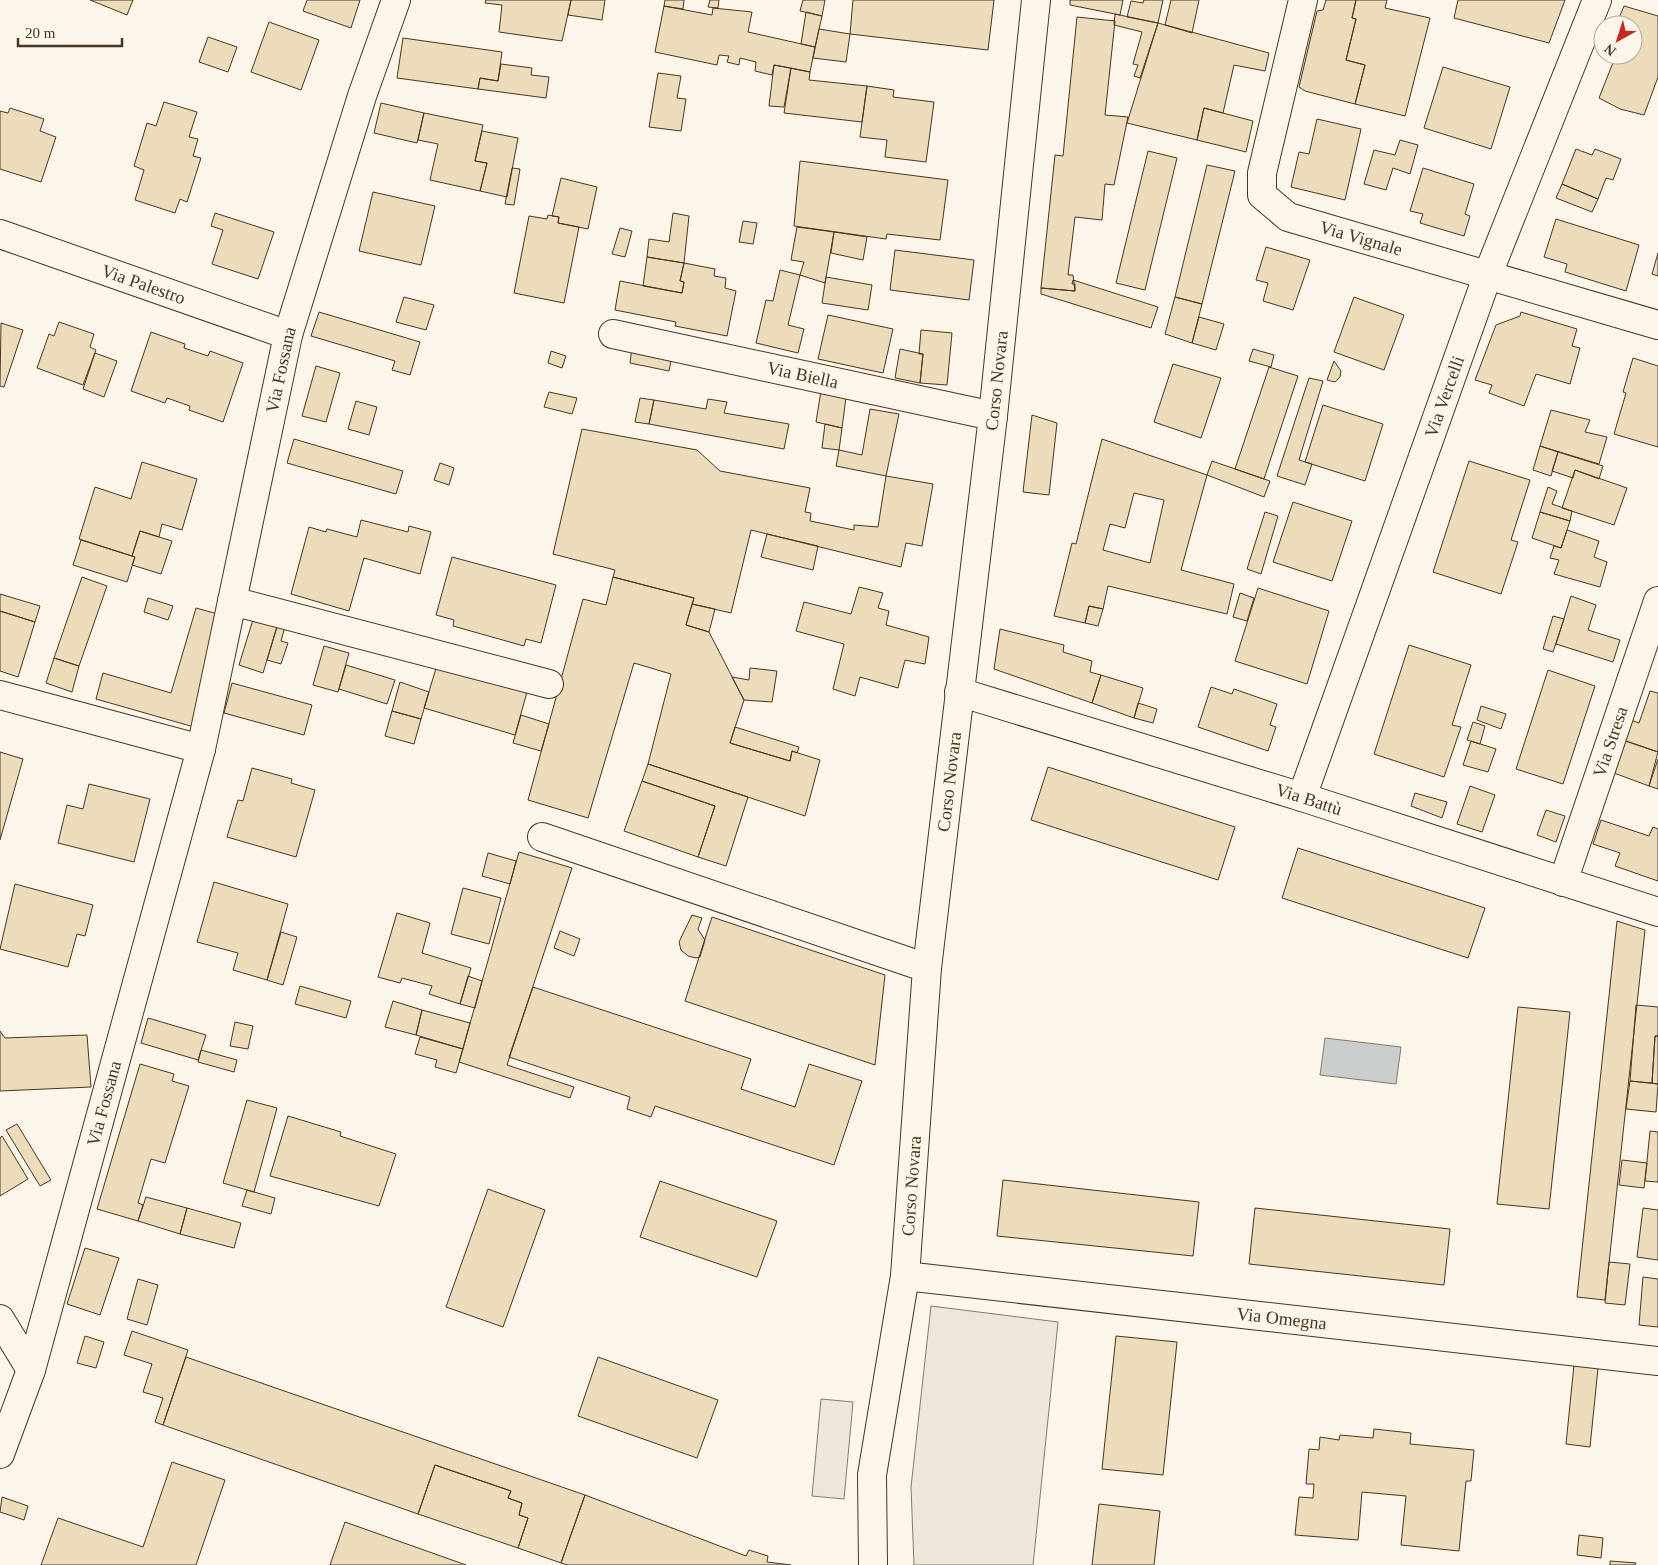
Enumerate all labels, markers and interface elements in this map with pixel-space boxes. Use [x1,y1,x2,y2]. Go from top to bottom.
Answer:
scale bar [18,15,121,47]
north arrow [1593,15,1643,65]
text: 20 m [25,25,56,41]
text: N [1601,41,1619,59]
street label: Via Vignale [1317,217,1405,260]
street label: Via Palestro [99,260,188,308]
street label: Via Fossana [262,324,300,415]
street label: Corso Novara [981,330,1012,432]
street label: Via Vercelli [1421,353,1468,440]
street label: Via Biella [765,357,840,392]
street label: Via Stresa [1589,704,1632,780]
street label: Corso Novara [933,731,965,833]
street label: Via Battù [1273,780,1345,819]
street label: Via Fossana [83,1059,125,1148]
street label: Corso Novara [898,1135,925,1237]
street label: Via Omegna [1236,1304,1328,1334]

